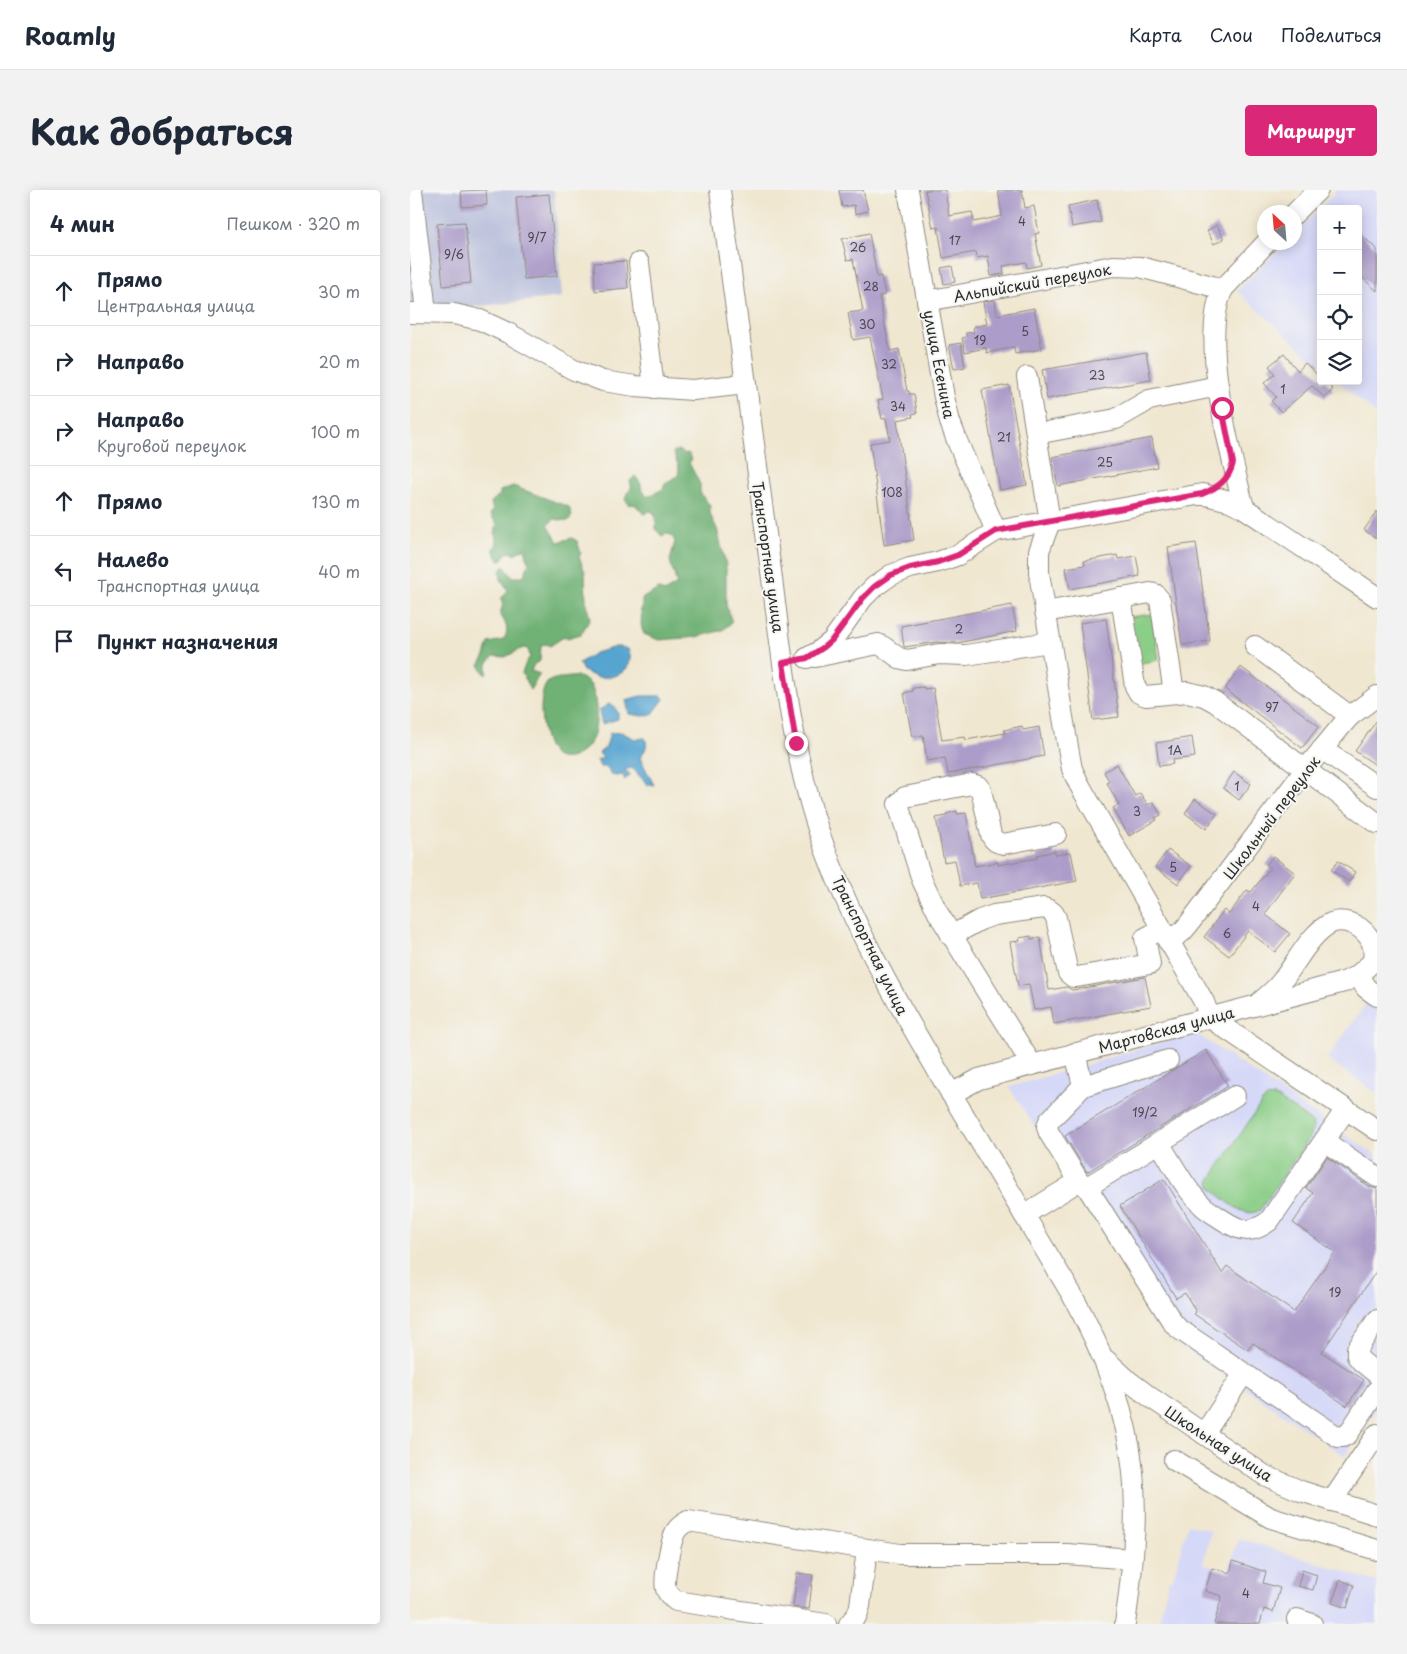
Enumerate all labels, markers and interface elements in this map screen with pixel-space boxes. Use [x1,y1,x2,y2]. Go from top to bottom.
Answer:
text: Roamly [25,17,116,53]
text: Карта [1129,21,1182,48]
text: Слои [1210,21,1253,48]
text: Поделиться [1281,21,1382,48]
text: Как добраться [30,104,294,157]
button: Маршрут [1245,105,1377,156]
north arrow [1257,205,1302,250]
map controls [1317,205,1362,385]
button: + [1317,205,1362,250]
text: 4 мин [50,207,115,239]
text: Пешком · 320 m [227,211,360,235]
house number: 4 [1018,212,1026,230]
house number: 9/7 [527,228,547,246]
house number: 17 [949,231,961,249]
house number: 26 [850,238,866,256]
house number: 9/6 [444,245,464,263]
button: − [1317,250,1362,295]
street label: Альпийский переулок [951,257,1113,307]
text: Прямо [97,265,162,293]
icon: ahead [50,277,78,305]
house number: 28 [863,277,879,295]
text: 30 m [318,279,360,303]
text: Центральная улица [97,293,255,317]
button: locate [1317,295,1362,340]
street label: улица Есенина [918,308,962,421]
house number: 30 [859,315,876,333]
house number: 5 [1021,322,1029,340]
house number: 19 [974,331,986,349]
button: layers [1317,340,1362,385]
icon: right [50,347,78,375]
text: Направо [97,347,184,375]
text: 20 m [319,349,360,373]
house number: 32 [881,355,897,373]
house number: 23 [1089,366,1105,384]
house number: 1 [1280,380,1286,398]
house number: 34 [890,397,906,415]
route start [1211,397,1234,420]
text: Направо [97,405,184,433]
icon: right [50,417,78,445]
text: 100 m [311,419,360,443]
house number: 21 [997,428,1011,446]
text: Круговой переулок [97,433,246,457]
house number: 25 [1097,453,1113,471]
street label: Транспортная улица [747,480,791,635]
house number: 108 [881,483,903,501]
icon: ahead [50,487,78,515]
text: Прямо [97,487,162,515]
text: 130 m [312,489,360,513]
text: Налево [97,545,169,573]
icon: left [50,557,78,585]
text: 40 m [318,559,360,583]
text: Транспортная улица [97,573,260,597]
house number: 2 [955,620,963,638]
icon: arrive [50,627,78,655]
text: Пункт назначения [97,627,278,655]
house number: 97 [1265,698,1279,716]
route end [785,732,808,755]
house number: 1А [1168,741,1182,759]
street label: Школьный переулок [1217,750,1325,884]
house number: 1 [1234,777,1240,795]
house number: 3 [1133,802,1141,820]
house number: 5 [1169,858,1177,876]
street label: Транспортная улица [827,871,915,1019]
house number: 4 [1252,897,1260,915]
house number: 6 [1223,924,1231,942]
street label: Мартовская улица [1096,1000,1237,1058]
house number: 19/2 [1132,1103,1158,1121]
house number: 19 [1329,1283,1341,1301]
street label: Школьная улица [1161,1399,1278,1487]
house number: 4 [1242,1584,1250,1602]

